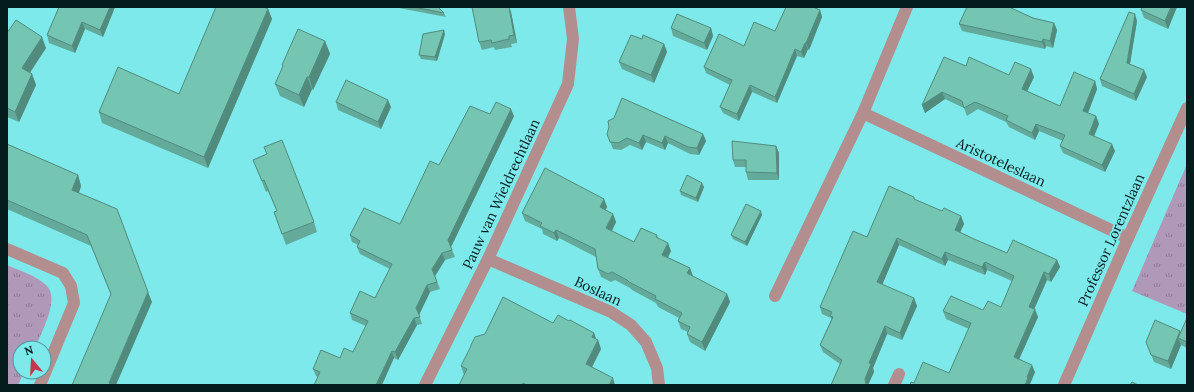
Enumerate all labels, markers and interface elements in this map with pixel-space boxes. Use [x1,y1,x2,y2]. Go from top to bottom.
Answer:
street label: Pauw van Wieldrechtlaan [458,116,544,272]
street label: Aristoteleslaan [953,133,1049,191]
street label: Professor Lorentzlaan [1074,170,1149,309]
street label: Boslaan [571,272,625,310]
north arrow [12,340,52,380]
text: N [23,342,36,358]

